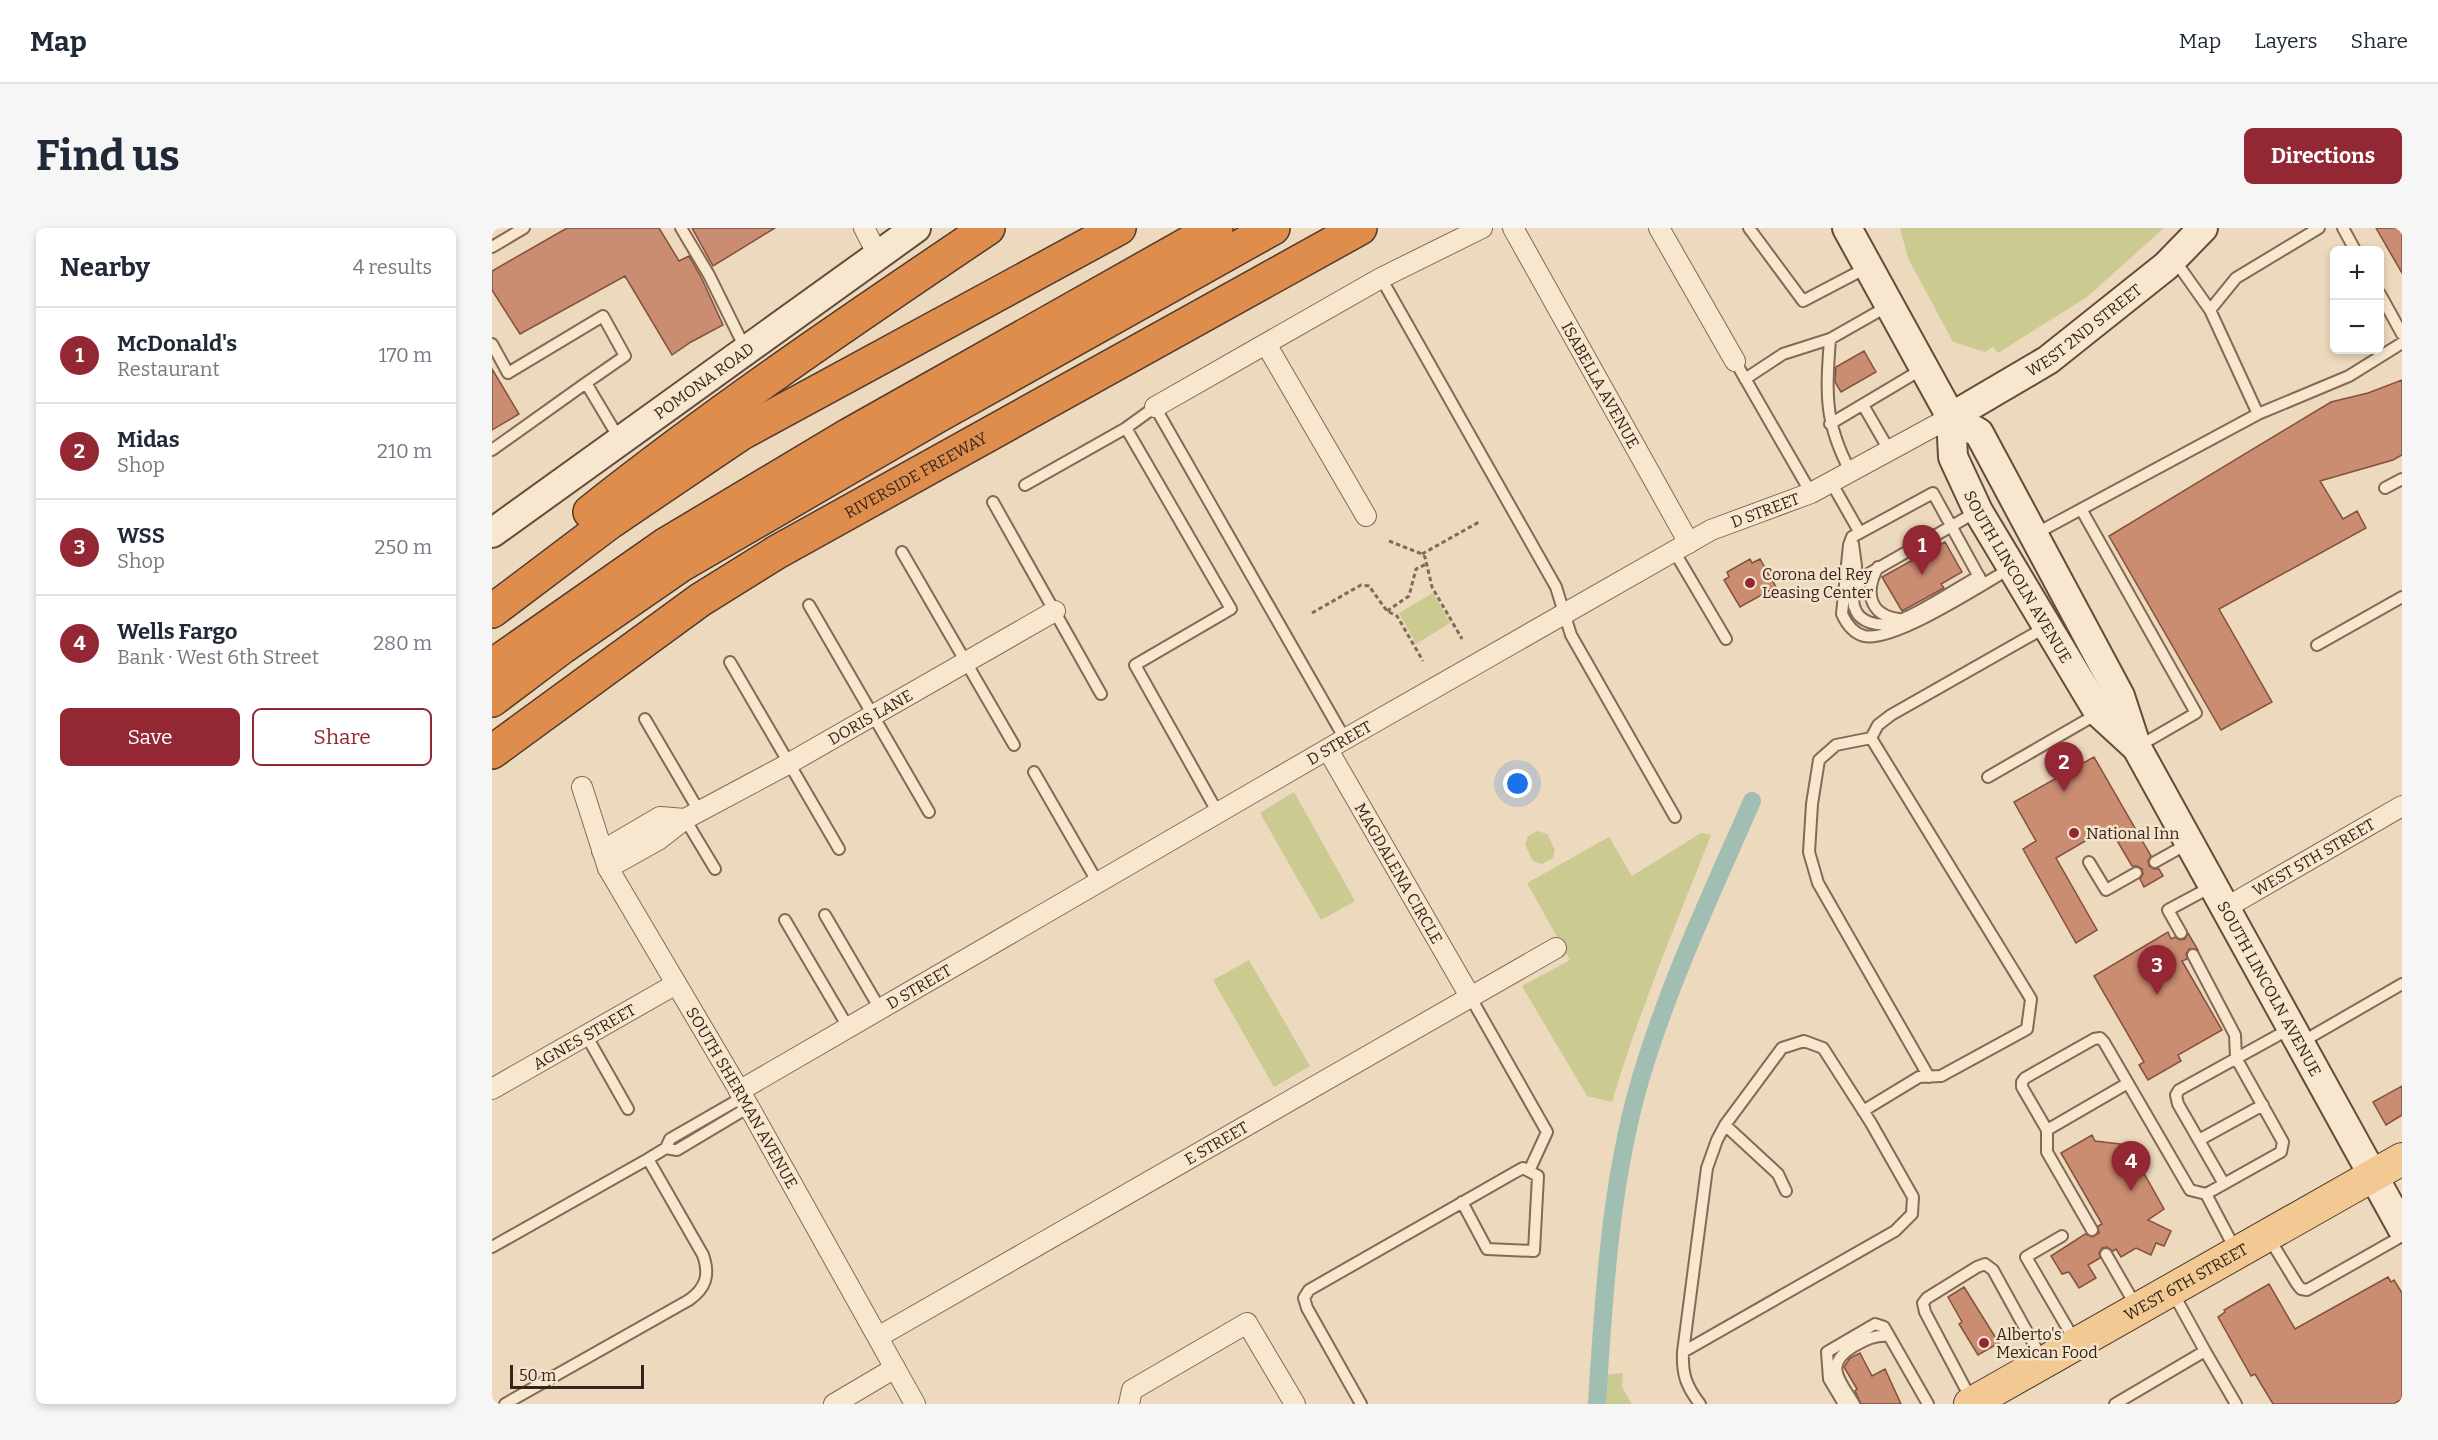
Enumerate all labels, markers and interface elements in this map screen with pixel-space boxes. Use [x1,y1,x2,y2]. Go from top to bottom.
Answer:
text: Map [30,25,87,58]
text: Map [2179,28,2221,54]
text: Layers [2254,28,2318,54]
text: Share [2351,28,2408,54]
button: Directions [2244,128,2402,184]
text: Find us [36,131,180,181]
map controls [2330,246,2384,354]
button: + [2330,246,2384,300]
text: Nearby [60,252,150,283]
text: 4 results [353,255,432,279]
street label: WEST 2ND STREET [2023,280,2145,380]
button: − [2330,300,2384,354]
street label: ISABELLA AVENUE [1558,319,1644,452]
text: McDonald's [117,330,237,357]
street label: POMONA ROAD [650,338,757,423]
text: 1 [75,343,84,367]
text: 170 m [379,343,432,367]
text: Restaurant [117,357,220,381]
text: Midas [117,426,180,453]
street label: RIVERSIDE FREEWAY [841,427,991,522]
text: 2 [74,439,85,463]
text: 210 m [377,439,432,463]
text: Shop [117,453,165,477]
street label: SOUTH LINCOLN AVENUE [1960,487,2076,666]
street label: D STREET [1728,489,1802,531]
text: WSS [117,522,165,549]
pin: 1 [1902,526,1942,575]
text: 3 [74,535,85,559]
text: 250 m [375,535,432,559]
text: Shop [117,549,165,573]
place label: Corona del Rey Leasing Center [1762,565,1873,602]
marker: Corona del Rey Leasing Center [1743,576,1757,590]
text: Wells Fargo [117,618,238,645]
text: 4 [73,631,86,655]
text: 280 m [373,631,432,655]
text: Bank · West 6th Street [117,645,319,669]
street label: DORIS LANE [825,685,916,749]
button: Save [60,708,240,766]
button: Share [252,708,432,766]
street label: D STREET [1303,716,1375,769]
pin: 2 [2044,742,2084,792]
your location [1503,769,1532,798]
street label: MAGDALENA CIRCLE [1351,799,1447,947]
street label: WEST 5TH STREET [2249,814,2378,900]
place label: National Inn [2086,824,2180,843]
marker: National Inn [2067,826,2081,840]
street label: SOUTH LINCOLN AVENUE [2214,898,2326,1079]
pin: 3 [2138,946,2176,995]
street label: D STREET [883,960,955,1013]
street label: AGNES STREET [529,1000,639,1073]
street label: SOUTH SHERMAN AVENUE [682,1003,802,1192]
street label: E STREET [1181,1117,1252,1169]
pin: 4 [2112,1142,2150,1191]
street label: WEST 6TH STREET [2121,1239,2251,1324]
place label: Alberto's Mexican Food [1996,1325,2098,1362]
marker: Alberto's Mexican Food [1977,1336,1991,1350]
scale bar [510,1362,644,1390]
text: 50 m [519,1366,556,1385]

